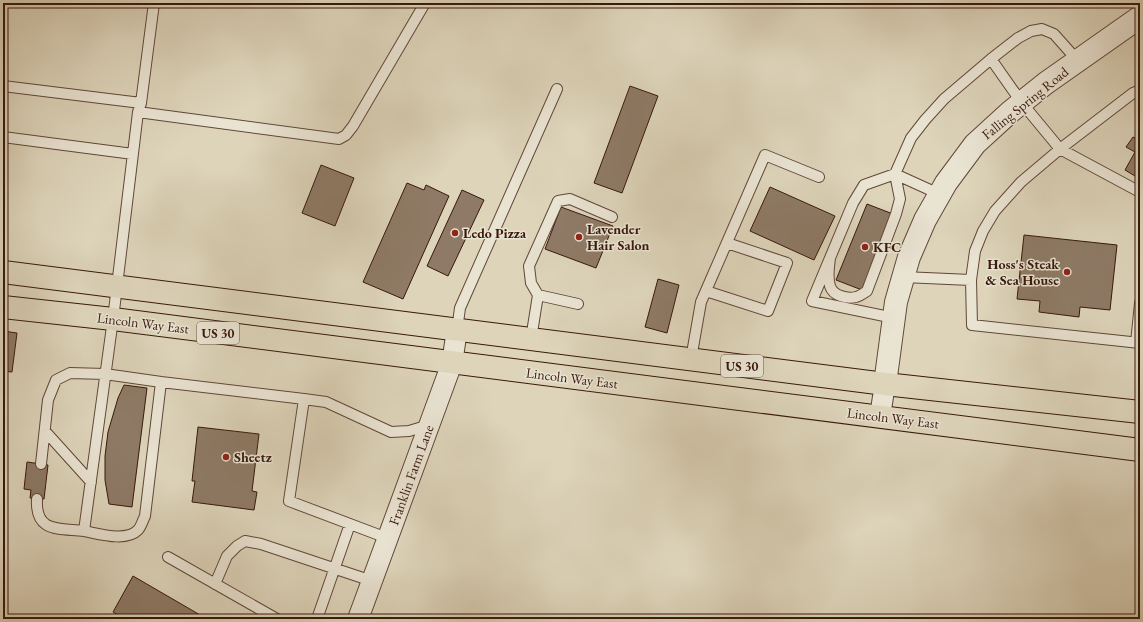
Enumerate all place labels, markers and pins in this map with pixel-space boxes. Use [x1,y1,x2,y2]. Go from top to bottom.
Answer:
place label: Lavender Hair Salon [587,220,649,254]
place label: Ledo Pizza [463,224,527,242]
marker: Ledo Pizza [450,228,460,238]
marker: Lavender Hair Salon [574,232,584,242]
place label: KFC [873,238,901,256]
marker: KFC [860,242,870,252]
place label: Hoss's Steak & Sea House [985,255,1059,289]
marker: Hoss's Steak & Sea House [1062,267,1072,277]
place label: Sheetz [234,448,272,466]
marker: Sheetz [221,452,231,462]

